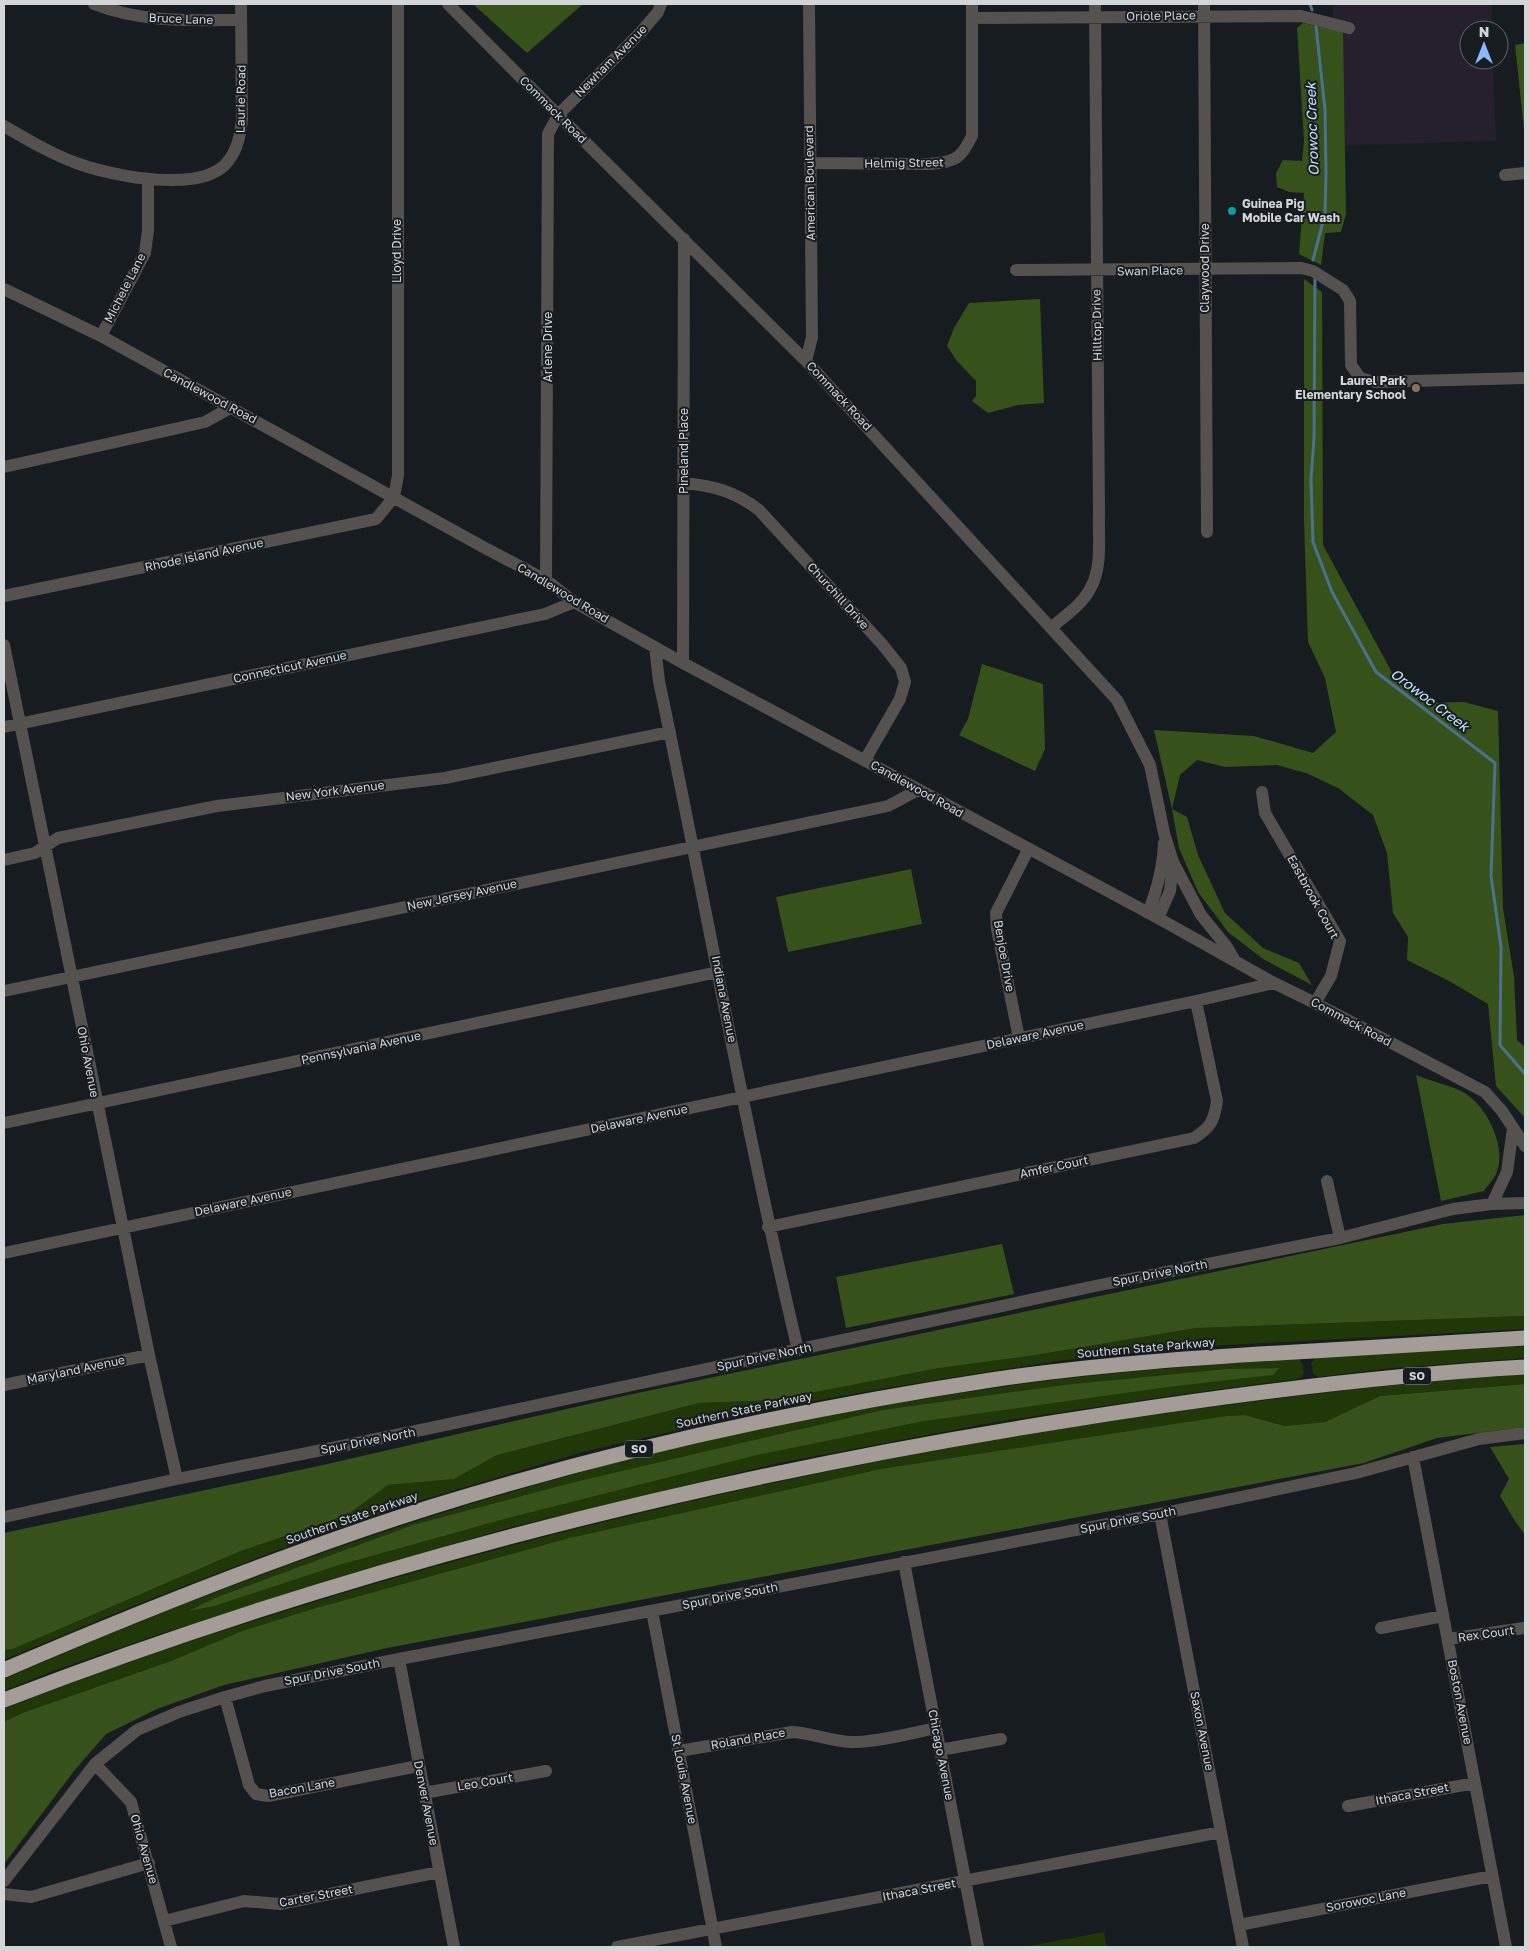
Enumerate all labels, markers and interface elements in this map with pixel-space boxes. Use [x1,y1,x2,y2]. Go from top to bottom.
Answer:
street label: Oriole Place [1126,7,1196,24]
street label: Bruce Lane [148,10,214,27]
north arrow [1459,20,1509,70]
street label: Newham Avenue [571,21,650,100]
text: N [1479,23,1489,40]
street label: Laurie Road [232,65,249,133]
street label: Commack Road [517,73,590,146]
water label: Orowoc Creek [1301,80,1322,176]
street label: American Boulevard [801,125,818,241]
street label: Helmig Street [864,154,944,171]
place label: Guinea Pig Mobile Car Wash [1242,196,1340,225]
marker: Guinea Pig Mobile Car Wash [1226,205,1238,217]
street label: Lloyd Drive [389,219,404,283]
street label: Claywood Drive [1197,223,1212,313]
street label: Michele Lane [101,250,149,325]
street label: Swan Place [1117,262,1183,279]
street label: Hilltop Drive [1088,289,1105,361]
street label: Arlene Drive [540,312,555,382]
street label: Commack Road [803,358,875,433]
street label: Candlewood Road [161,365,260,427]
place label: Laurel Park Elementary School [1295,373,1406,402]
marker: Laurel Park Elementary School [1410,382,1422,394]
street label: Pineland Place [676,408,691,494]
street label: Rhode Island Avenue [143,535,265,574]
street label: Candlewood Road [515,559,612,626]
street label: Churchill Drive [804,559,872,632]
street label: Connecticut Avenue [232,647,348,686]
water label: Orowoc Creek [1388,665,1474,736]
street label: Candlewood Road [868,757,966,820]
street label: New York Avenue [285,777,385,804]
street label: Eastbrook Court [1284,852,1343,941]
street label: New Jersey Avenue [405,876,518,914]
street label: Benjoe Drive [991,919,1018,993]
street label: Indiana Avenue [709,954,740,1044]
street label: Commack Road [1308,994,1394,1049]
street label: Delaware Avenue [985,1017,1085,1052]
street label: Ohio Avenue [74,1025,103,1099]
street label: Pennsylvania Avenue [300,1027,422,1068]
street label: Delaware Avenue [589,1101,689,1136]
street label: Amfer Court [1018,1152,1090,1181]
street label: Delaware Avenue [193,1184,293,1219]
street label: Spur Drive North [1111,1256,1209,1289]
street label: Southern State Parkway [1076,1334,1216,1361]
street label: Spur Drive North [715,1339,812,1374]
street label: Maryland Avenue [26,1352,126,1387]
road number: SO [1403,1368,1431,1384]
street label: Southern State Parkway [674,1388,814,1431]
street label: Spur Drive North [319,1424,417,1457]
road number: SO [625,1440,653,1458]
street label: Southern State Parkway [284,1488,420,1547]
street label: Spur Drive South [1079,1503,1177,1536]
street label: Spur Drive South [681,1579,779,1612]
street label: Rex Court [1457,1622,1515,1645]
street label: Spur Drive South [283,1655,381,1688]
street label: Boston Avenue [1445,1658,1476,1746]
street label: Saxon Avenue [1187,1690,1218,1772]
street label: Chicago Avenue [925,1708,958,1802]
street label: Roland Place [709,1725,786,1752]
street label: St Louis Avenue [668,1733,701,1825]
street label: Denver Avenue [411,1759,442,1847]
street label: Leo Court [456,1769,514,1794]
street label: Bacon Lane [268,1774,336,1801]
street label: Ithaca Street [1374,1779,1450,1808]
street label: Ohio Avenue [127,1812,162,1886]
street label: Ithaca Street [881,1875,957,1904]
street label: Carter Street [278,1881,354,1910]
street label: Sorowoc Lane [1325,1884,1407,1915]

